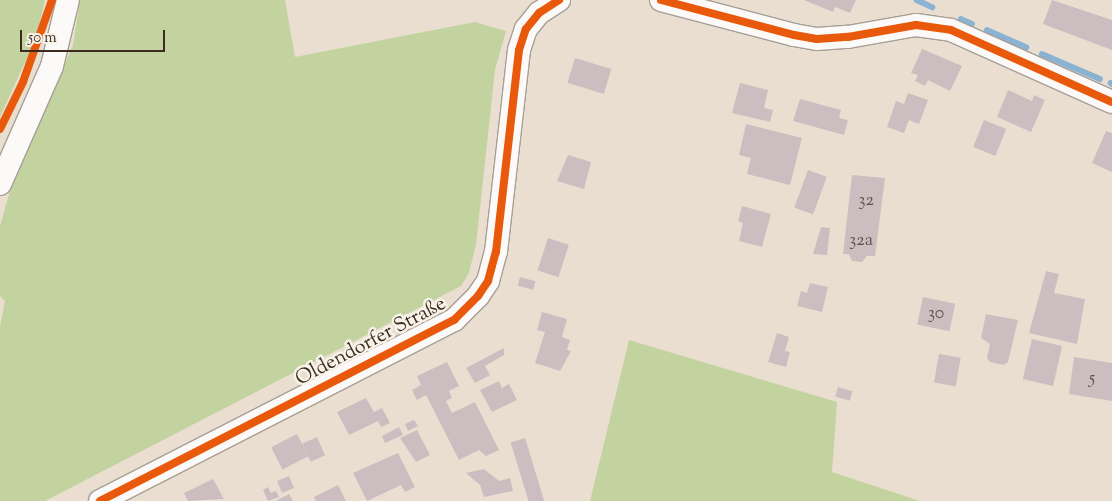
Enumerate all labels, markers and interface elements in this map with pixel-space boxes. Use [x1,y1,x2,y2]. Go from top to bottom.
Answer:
scale bar [22,20,168,52]
text: 50 m [28,28,57,49]
house number: 32 [858,190,874,212]
house number: 32a [849,230,873,252]
street label: Oldendorfer Straße [292,292,450,392]
house number: 30 [928,303,944,325]
house number: 5 [1089,368,1095,390]

